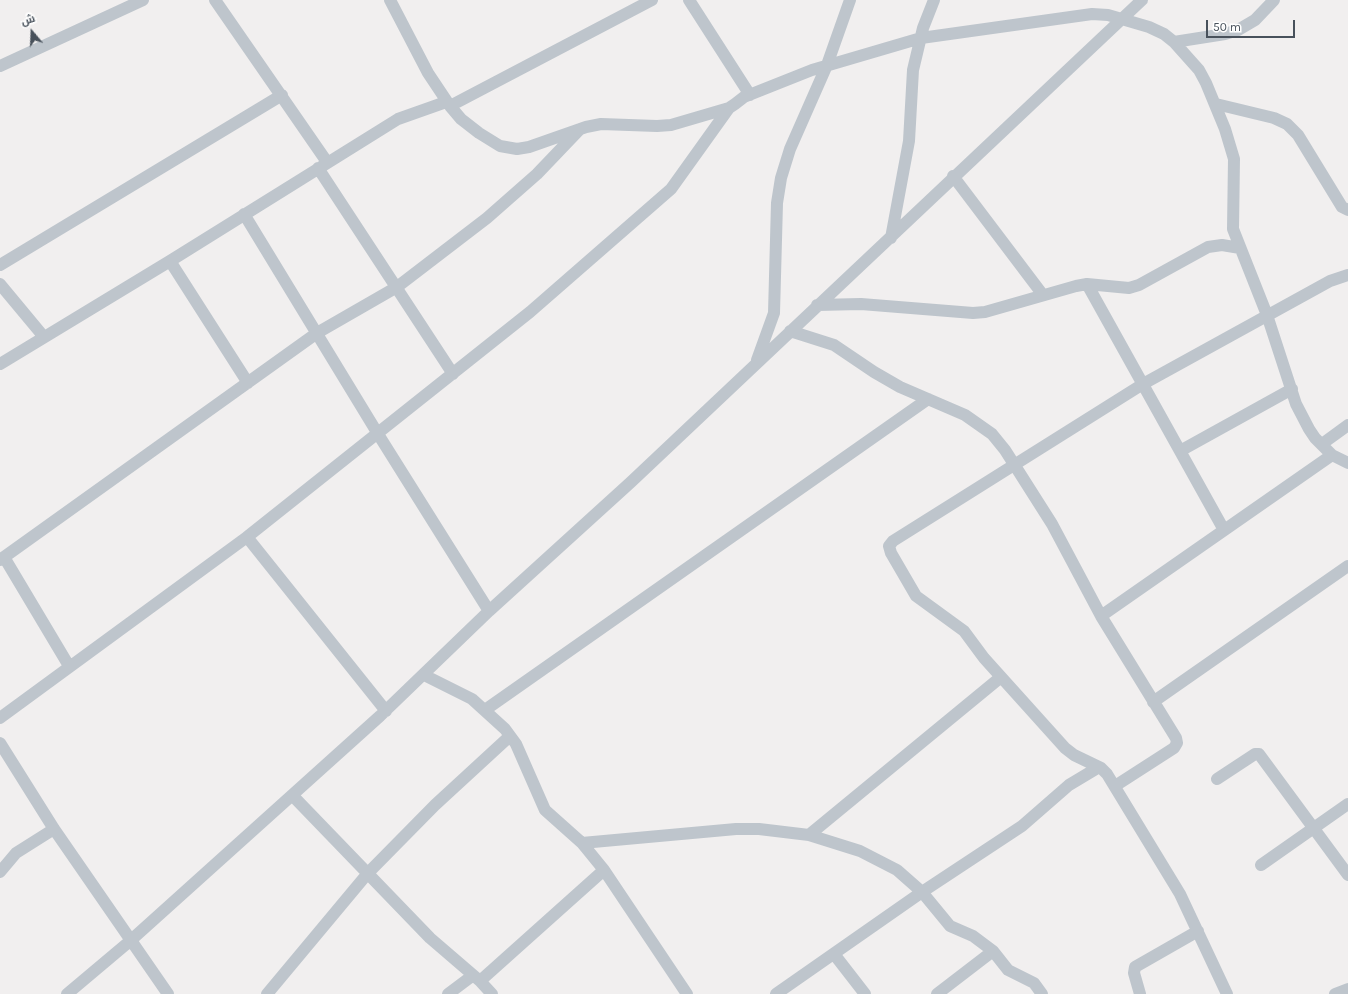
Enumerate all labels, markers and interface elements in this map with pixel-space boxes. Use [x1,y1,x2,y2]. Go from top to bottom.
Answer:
north arrow [12,12,52,52]
text: ش [19,12,37,29]
scale bar [1208,12,1297,38]
text: 50 m [1213,20,1241,34]

